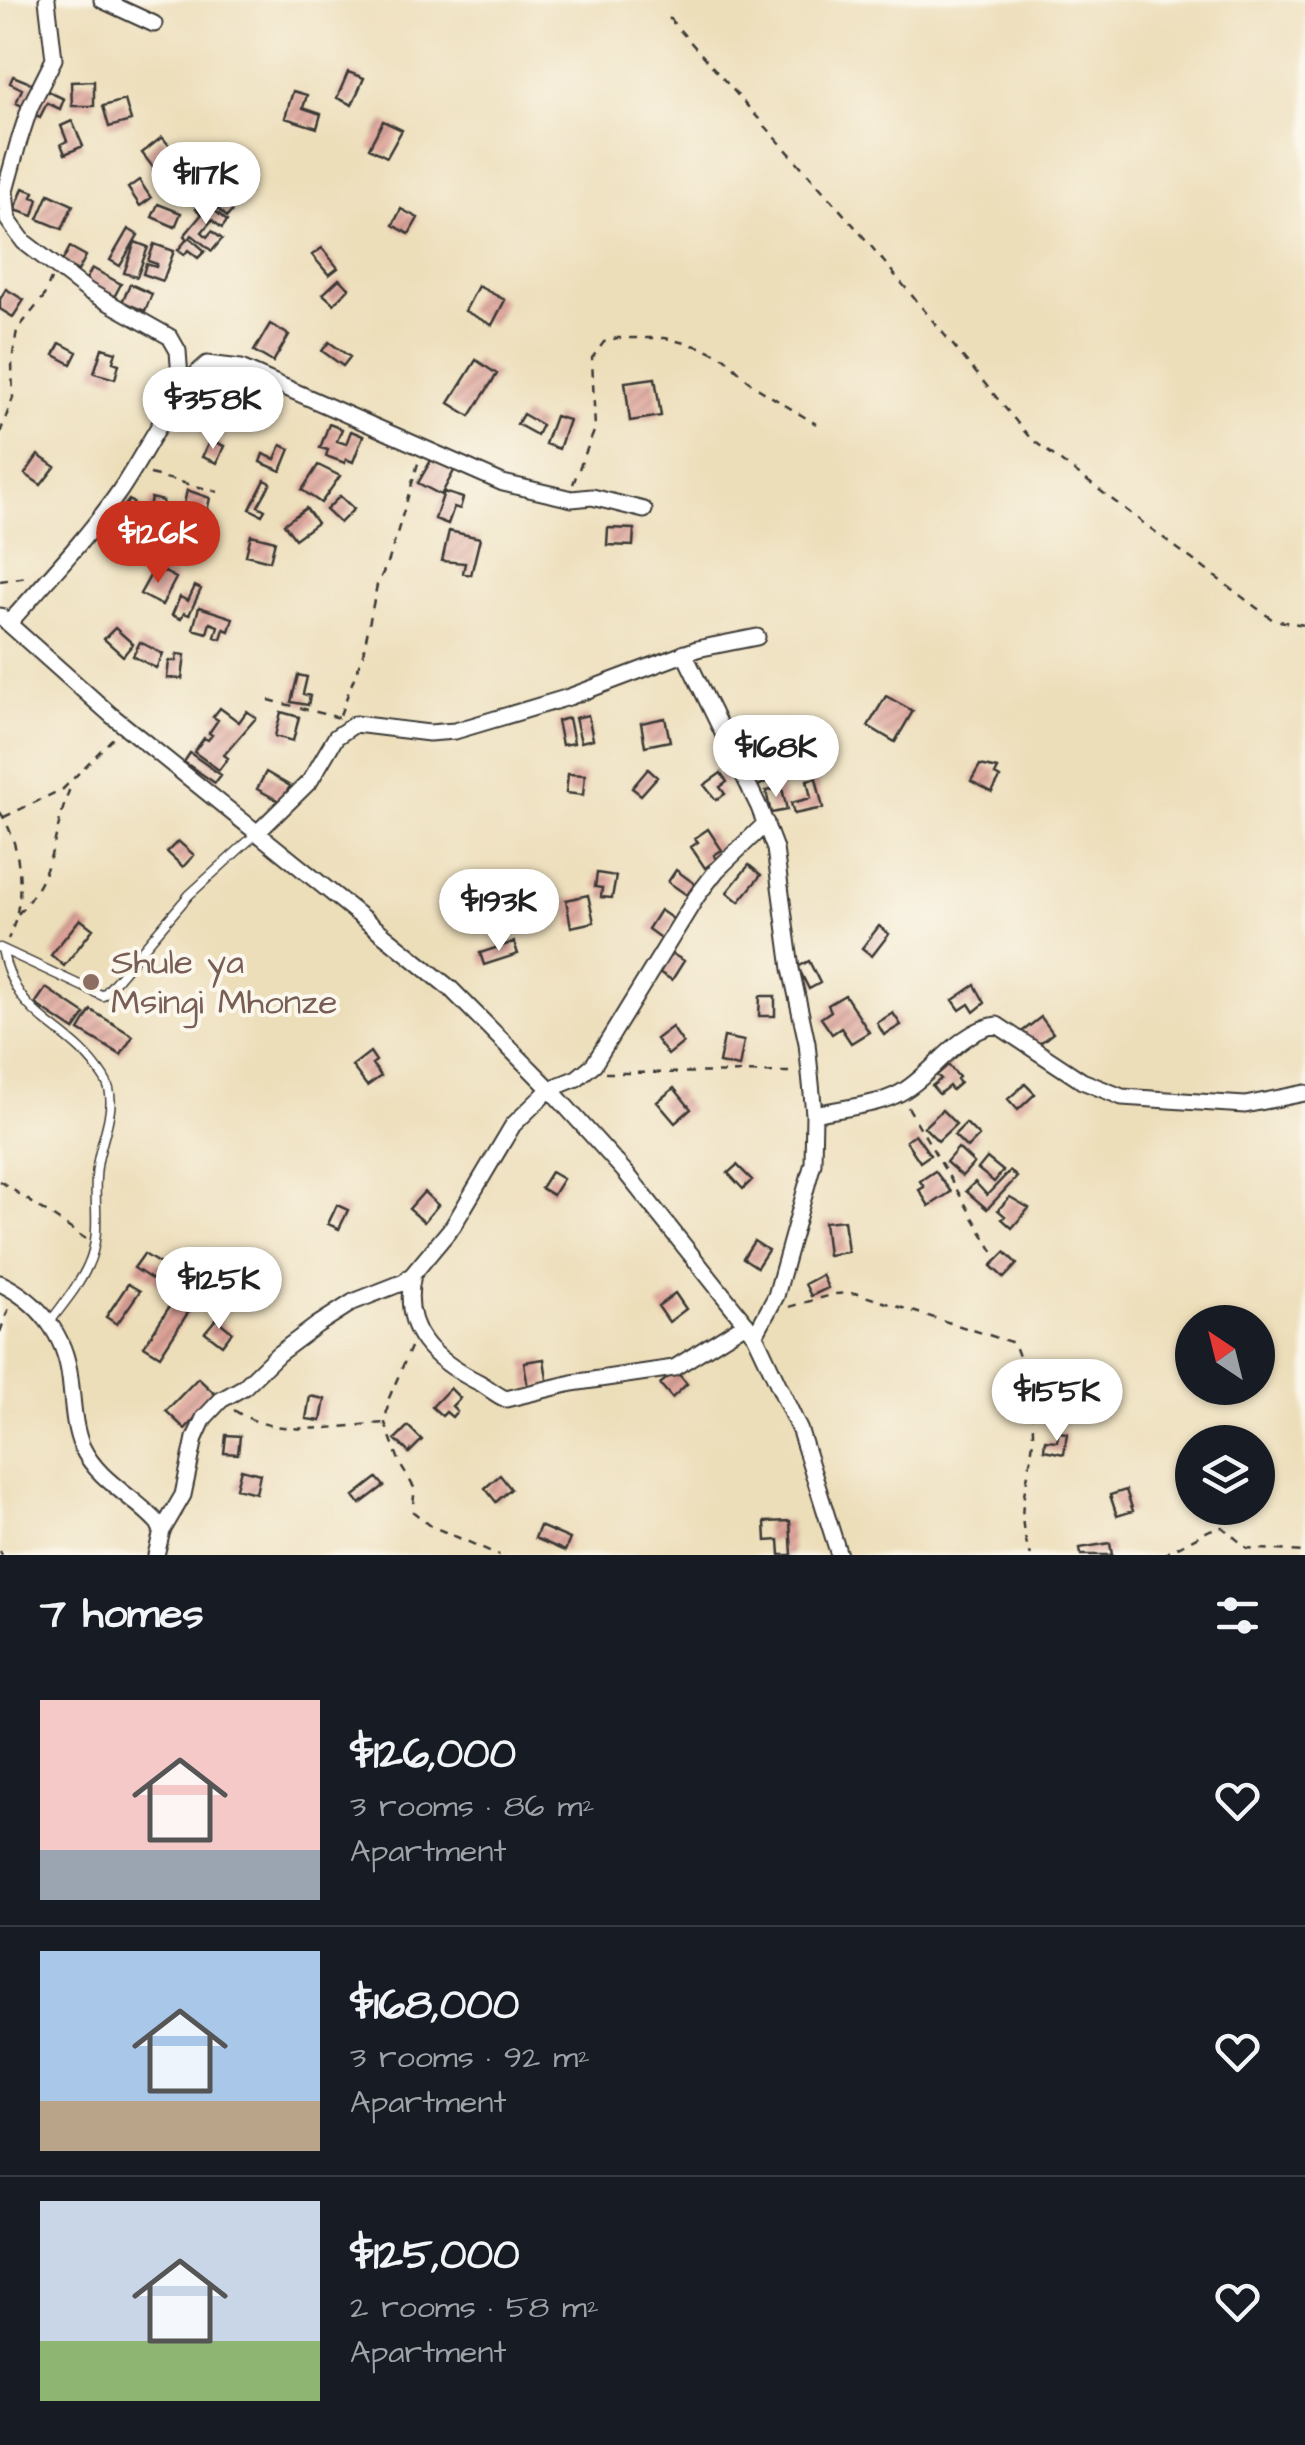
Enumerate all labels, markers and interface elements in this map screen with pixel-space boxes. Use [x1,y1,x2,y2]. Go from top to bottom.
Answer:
pin: $117K [136,142,276,227]
text: $117K [173,152,239,197]
pin: $358K [143,367,283,452]
text: $358K [165,377,261,422]
pin: $126K [88,501,228,586]
text: $126K [118,511,198,556]
pin: $168K [706,715,846,800]
text: $168K [735,725,817,770]
pin: $193K [429,869,569,954]
text: $193K [461,879,537,924]
place label: Shule ya Msingi Mhonze [111,938,337,1029]
marker: Shule ya Msingi Mhonze [80,971,102,993]
pin: $125K [149,1247,289,1332]
text: $125K [178,1257,260,1302]
north arrow [1175,1305,1275,1405]
map controls [1175,1305,1275,1525]
pin: $155K [987,1359,1127,1444]
text: $155K [1014,1369,1100,1414]
button: layers [1175,1425,1275,1525]
text: 7 homes [40,1586,204,1644]
icon: filters [1210,1588,1265,1643]
text: $126,000 [350,1726,516,1784]
icon: home [120,1740,240,1860]
icon: heart [1210,1773,1265,1828]
text: 3 rooms · 86 m² [350,1784,594,1829]
text: Apartment [350,1829,506,1874]
text: $168,000 [350,1977,519,2035]
icon: home [120,1991,240,2111]
icon: heart [1210,2024,1265,2079]
text: 3 rooms · 92 m² [350,2035,590,2080]
text: Apartment [350,2080,506,2125]
text: $125,000 [350,2227,519,2285]
icon: home [120,2241,240,2361]
icon: heart [1210,2274,1265,2329]
text: 2 rooms · 58 m² [350,2285,599,2330]
text: Apartment [350,2330,506,2375]

